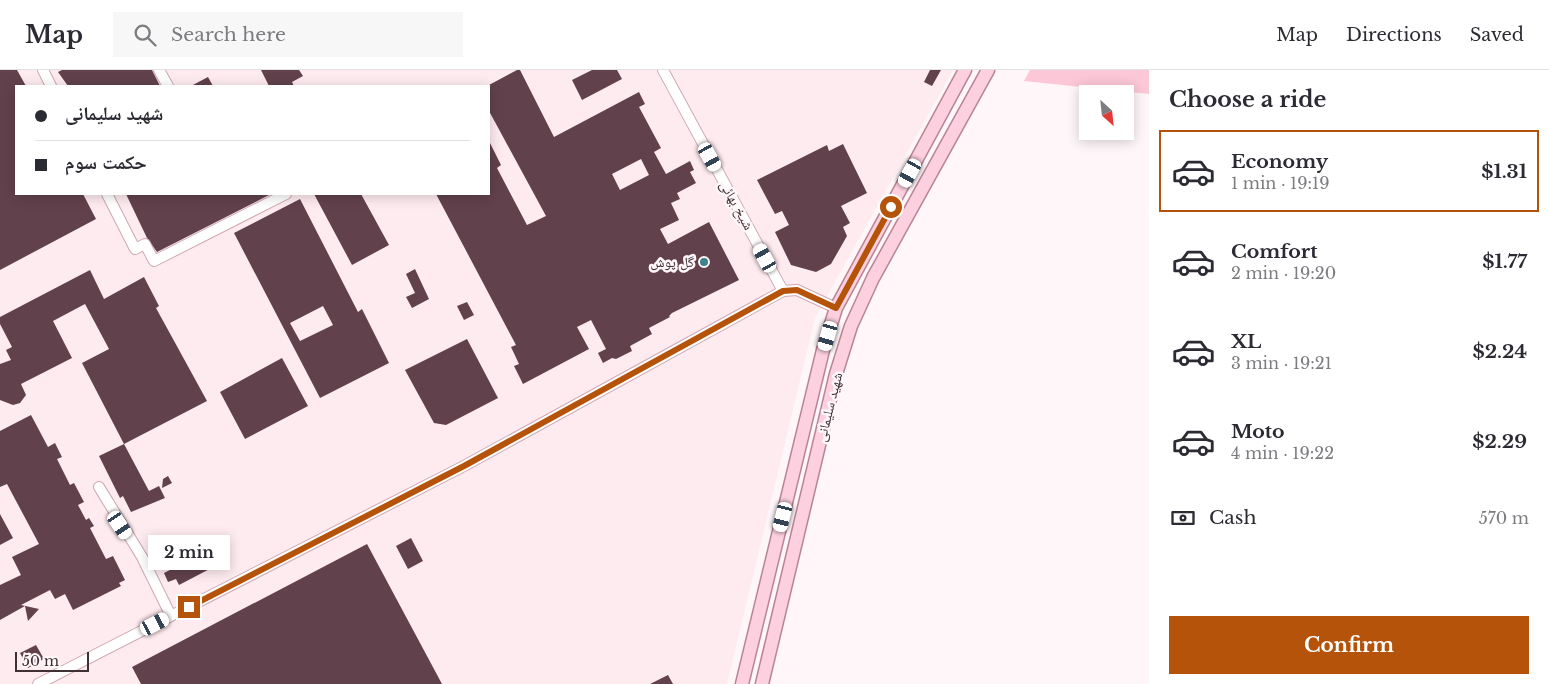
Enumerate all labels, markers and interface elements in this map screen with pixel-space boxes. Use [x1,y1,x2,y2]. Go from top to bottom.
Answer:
search box [113,12,463,57]
text: Map [25,20,83,49]
icon: search [131,21,159,49]
text: Search here [171,23,286,46]
text: Map [1276,24,1318,46]
text: Directions [1346,24,1442,46]
text: Saved [1470,24,1524,46]
north arrow [1079,85,1134,140]
map controls [1079,85,1134,140]
text: Choose a ride [1169,86,1326,113]
text: شهید سلیمانی [65,102,163,125]
car [696,140,723,174]
icon: car [1171,149,1216,194]
text: Economy [1231,150,1328,173]
text: حکمت سوم [65,151,147,174]
car [896,156,923,190]
text: $1.31 [1481,160,1527,183]
text: 1 min · 19:19 [1231,173,1330,193]
street label: شیخ بهائی [715,177,758,233]
route start [880,196,902,218]
icon: car [1171,239,1216,284]
text: Comfort [1231,240,1318,263]
car [751,241,778,275]
text: $1.77 [1482,250,1527,273]
place label: گل پوش [650,253,694,271]
marker: گل پوش [698,256,710,268]
text: 2 min · 19:20 [1231,263,1336,283]
car [816,320,839,352]
icon: car [1171,329,1216,374]
text: XL [1231,330,1261,353]
text: $2.24 [1472,340,1527,363]
text: 3 min · 19:21 [1231,353,1332,373]
street label: شهید سلیمانی [812,371,846,443]
icon: car [1171,419,1216,464]
text: Moto [1231,420,1285,443]
text: $2.29 [1472,430,1527,453]
text: 4 min · 19:22 [1231,443,1334,463]
car [772,501,793,533]
icon: cash [1169,504,1197,532]
text: Cash [1209,506,1256,529]
car [105,508,134,542]
text: 570 m [1479,508,1529,528]
callout: 2 min [148,534,230,570]
text: 2 min [164,542,214,562]
route end [178,596,200,618]
car [138,611,171,637]
button: Confirm [1169,616,1529,674]
scale bar [15,649,89,672]
text: 50 m [22,652,59,670]

